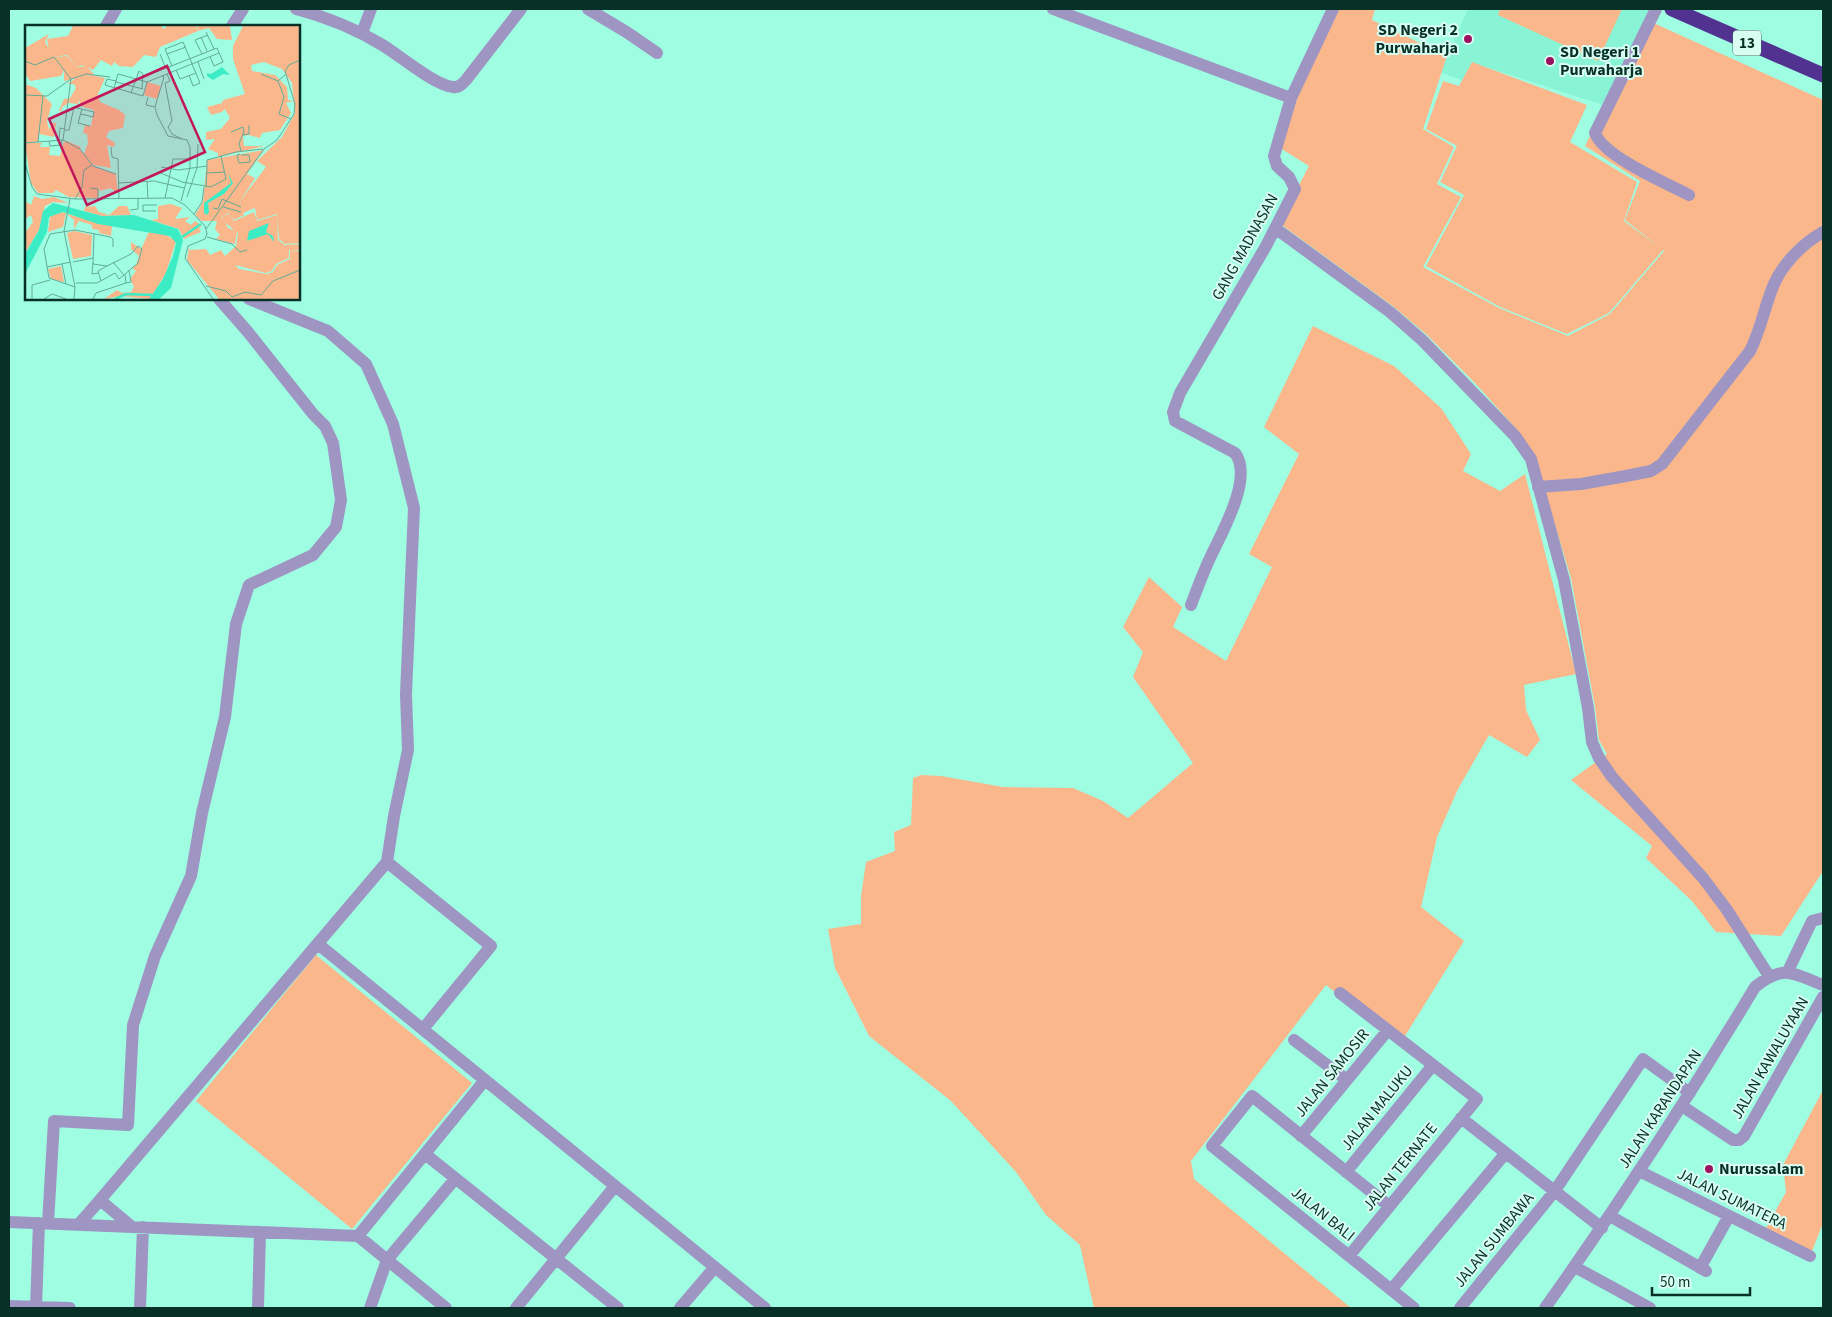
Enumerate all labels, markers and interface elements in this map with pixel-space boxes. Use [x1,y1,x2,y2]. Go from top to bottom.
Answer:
place label: SD Negeri 2 Purwaharja [1375,19,1458,59]
inset map [25,25,300,300]
road number: 13 [1733,30,1761,56]
marker: SD Negeri 2 Purwaharja [1462,33,1474,45]
place label: SD Negeri 1 Purwaharja [1560,41,1643,81]
marker: SD Negeri 1 Purwaharja [1544,55,1556,67]
street label: GANG MADNASAN [1207,190,1283,304]
street label: JALAN KAWALUYAAN [1726,993,1814,1123]
street label: JALAN SAMOSIR [1290,1024,1374,1122]
street label: JALAN KARANDAPAN [1613,1045,1707,1173]
street label: JALAN MALUKU [1336,1061,1418,1155]
street label: JALAN TERNATE [1358,1118,1442,1216]
place label: Nurussalam [1719,1158,1804,1180]
street label: JALAN SUMATERA [1673,1163,1791,1235]
marker: Nurussalam [1703,1163,1715,1175]
street label: JALAN BALI [1286,1181,1360,1247]
street label: JALAN SUMBAWA [1449,1188,1539,1292]
scale bar [1652,1264,1750,1296]
text: 50 m [1660,1272,1690,1293]

